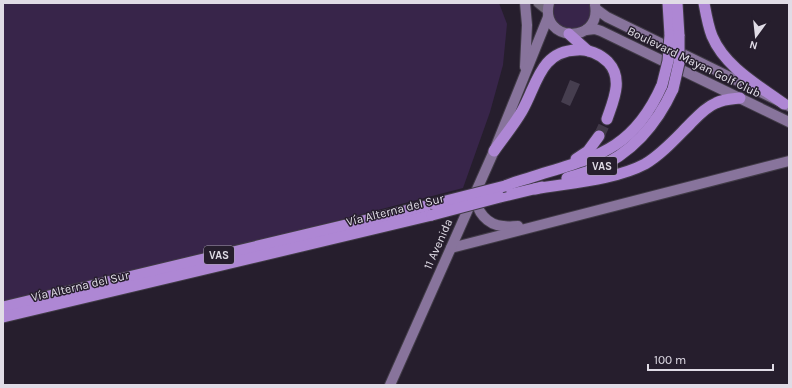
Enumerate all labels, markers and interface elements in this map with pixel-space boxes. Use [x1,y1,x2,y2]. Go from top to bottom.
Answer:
north arrow [736,16,776,56]
street label: Boulevard Mayan Golf Club [625,24,763,100]
text: N [748,38,759,52]
road number: VAS [587,157,617,175]
street label: Vía Alterna del Sur [345,191,446,229]
street label: 11 Avenida [421,216,455,272]
road number: VAS [204,246,234,264]
street label: Vía Alterna del Sur [30,268,131,304]
scale bar [648,346,773,372]
text: 100 m [654,353,686,367]

